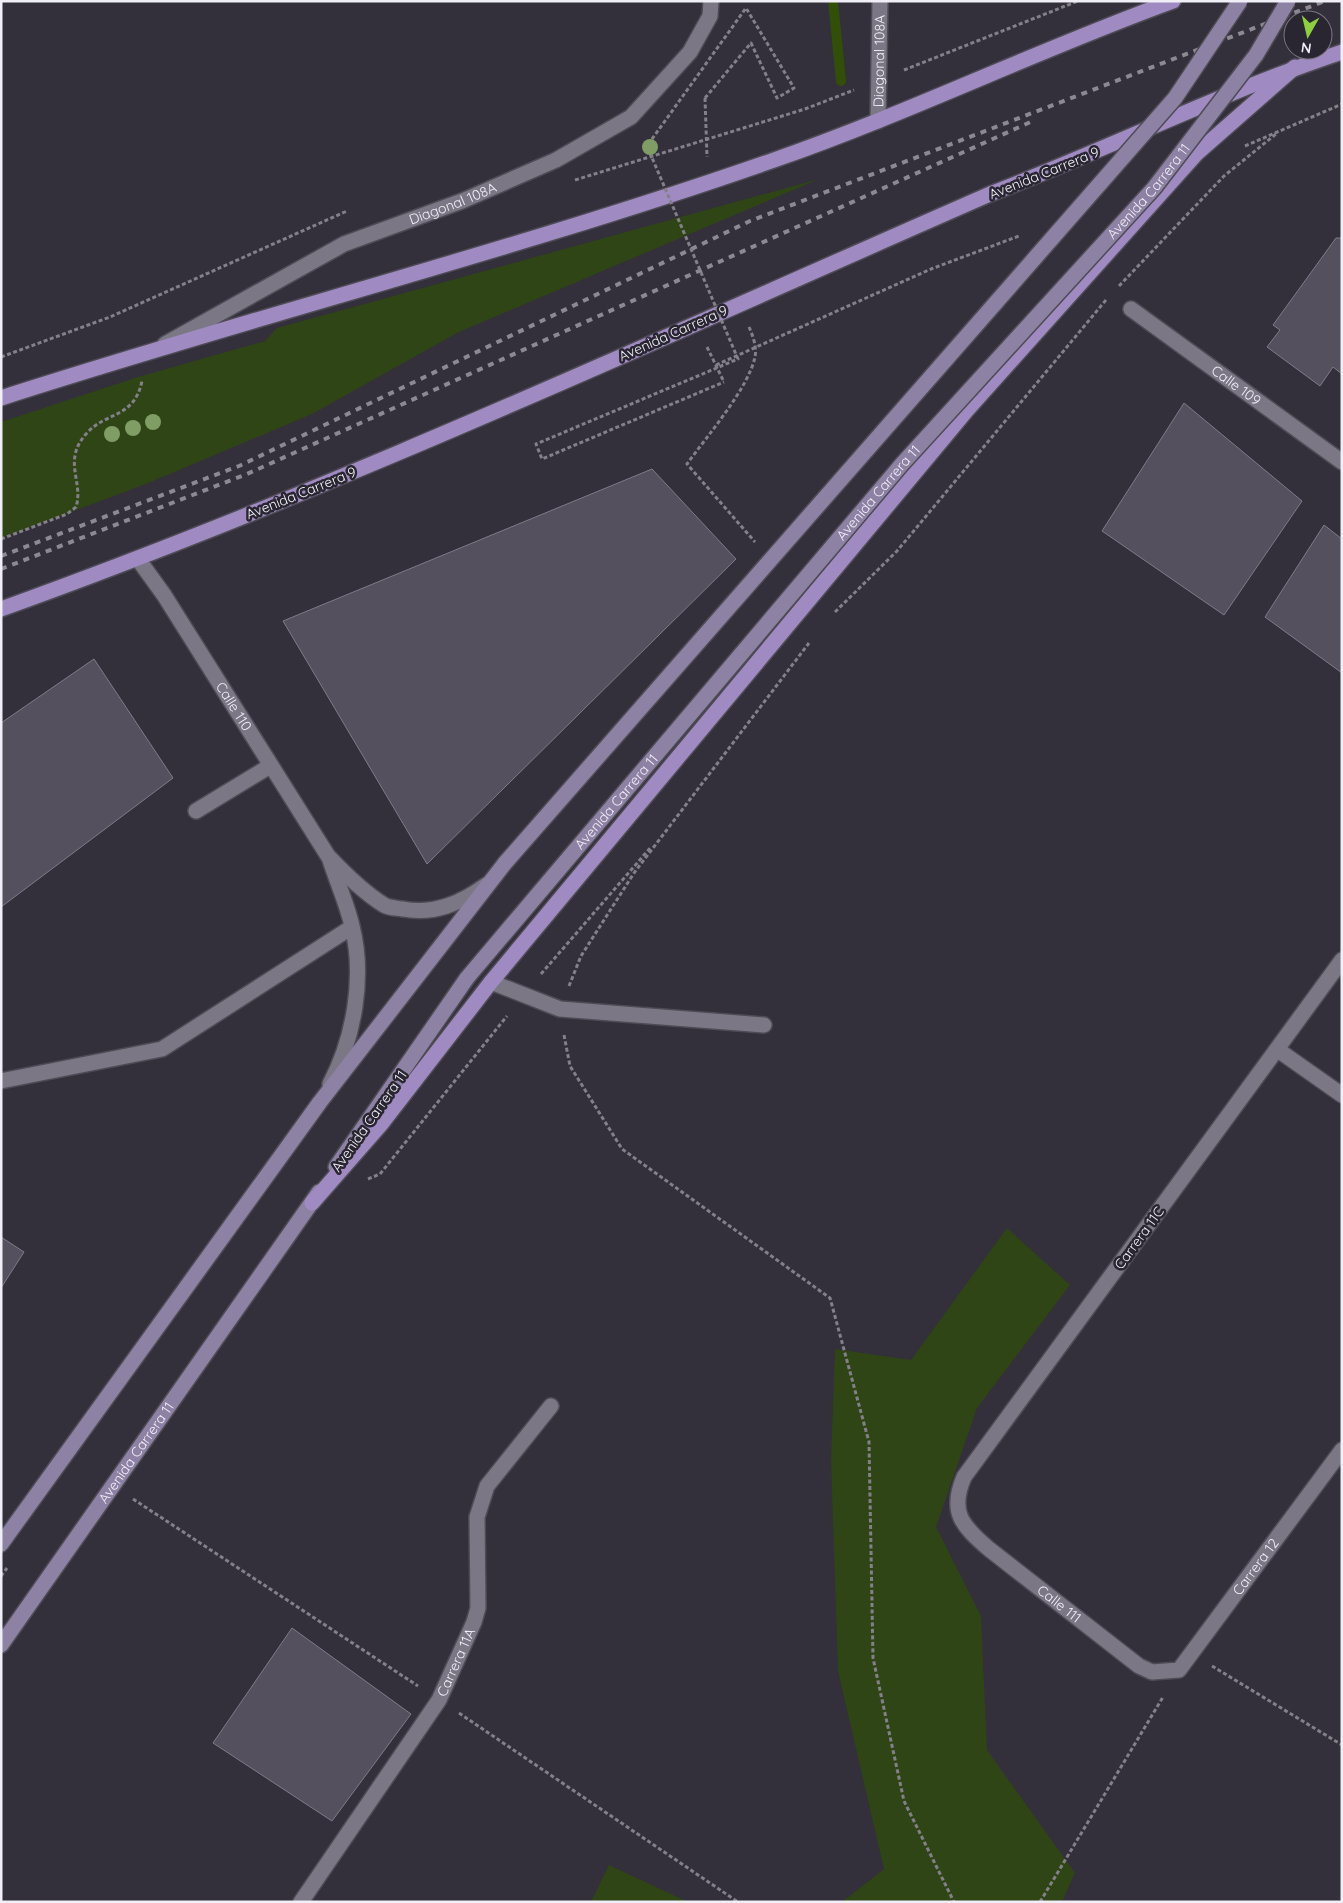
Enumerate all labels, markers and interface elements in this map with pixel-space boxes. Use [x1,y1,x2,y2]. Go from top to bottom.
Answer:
north arrow [1283,10,1333,60]
street label: Diagonal 108A [869,15,889,107]
text: N [1300,38,1313,58]
street label: Avenida Carrera 11 [1103,140,1194,243]
street label: Avenida Carrera 9 [986,143,1102,203]
street label: Diagonal 108A [407,178,499,229]
street label: Avenida Carrera 9 [616,301,730,365]
street label: Calle 109 [1208,361,1265,409]
street label: Avenida Carrera 11 [832,441,924,544]
street label: Avenida Carrera 9 [243,463,359,523]
street label: Calle 110 [212,679,256,734]
street label: Avenida Carrera 11 [571,750,662,853]
street label: Avenida Carrera 11 [327,1067,411,1175]
street label: Carrera 11C [1110,1203,1168,1273]
street label: Avenida Carrera 11 [94,1398,178,1507]
street label: Carrera 12 [1228,1534,1283,1599]
street label: Calle 111 [1034,1581,1085,1627]
street label: Carrera 11A [433,1625,479,1699]

